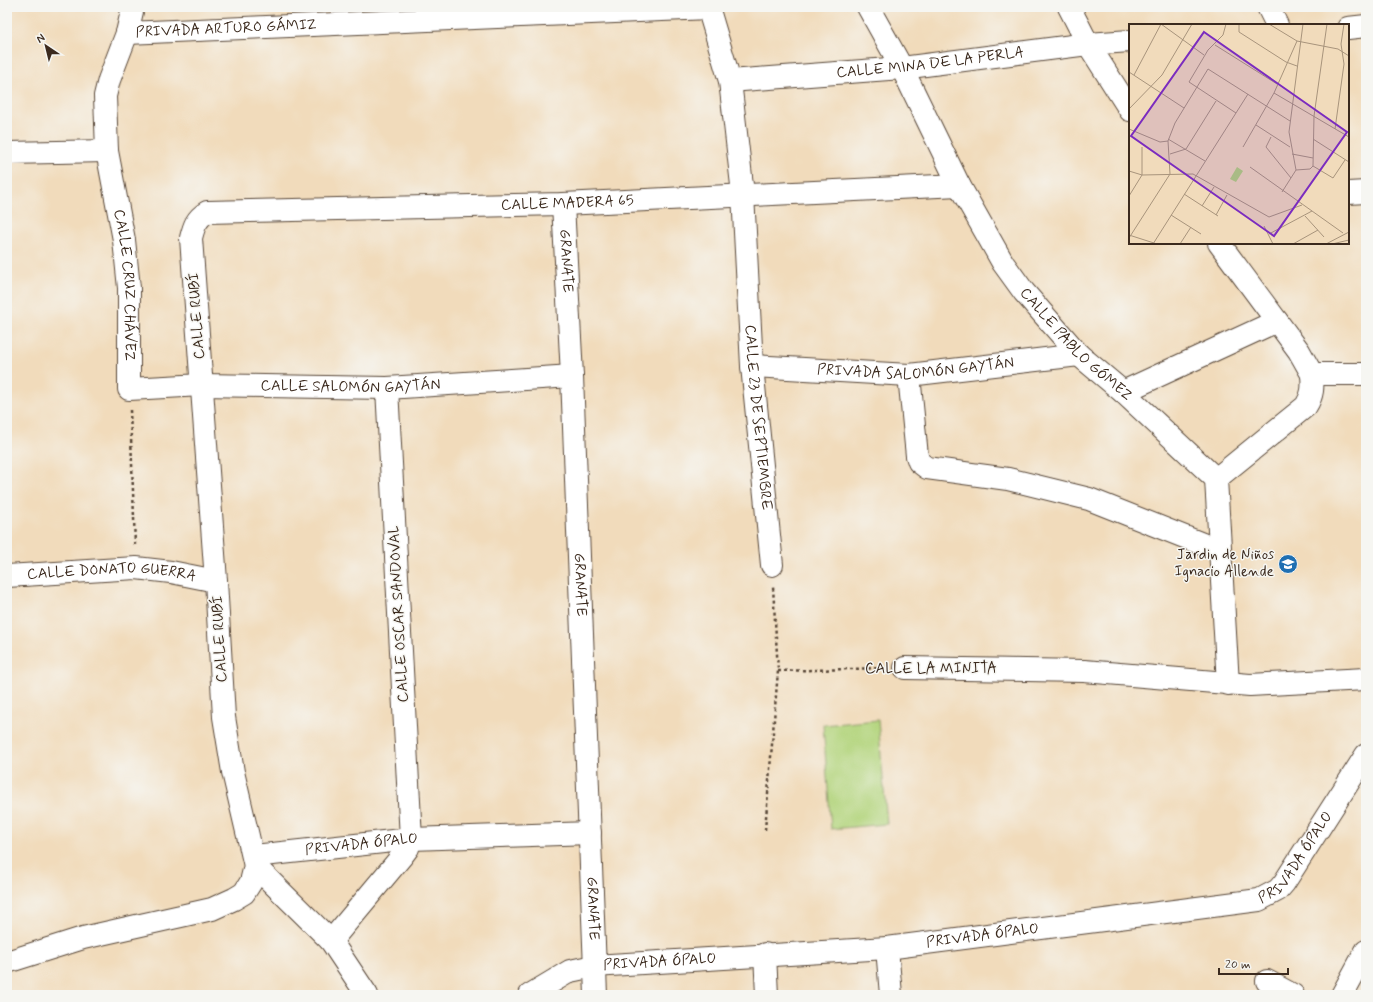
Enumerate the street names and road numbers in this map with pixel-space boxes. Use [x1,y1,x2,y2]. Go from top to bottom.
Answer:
street label: PRIVADA ARTURO GÁMIZ [135,15,317,43]
street label: CALLE MINA DE LA PERLA [836,42,1025,83]
street label: CALLE MADERA 65 [501,191,634,215]
street label: CALLE CRUZ CHÁVEZ [108,208,140,361]
street label: GRANATE [554,229,578,294]
street label: CALLE RUBÍ [183,272,210,360]
street label: CALLE PABLO GÓMEZ [1015,284,1137,406]
street label: CALLE 23 DE SEPTIEMBRE [740,324,776,512]
street label: PRIVADA SALOMÓN GAYTÁN [816,353,1015,385]
street label: CALLE SALOMÓN GAYTÁN [260,374,441,398]
street label: CALLE OSCAR SANDOVAL [384,525,414,703]
street label: GRANATE [569,552,591,617]
street label: CALLE DONATO GUERRA [26,558,198,587]
street label: CALLE RUBÍ [207,595,232,683]
street label: CALLE LA MINITA [865,659,997,679]
street label: PRIVADA ÓPALO [1255,808,1337,909]
street label: PRIVADA ÓPALO [304,829,418,860]
street label: GRANATE [581,876,604,941]
street label: PRIVADA ÓPALO [925,919,1040,953]
street label: PRIVADA ÓPALO [603,949,717,975]

